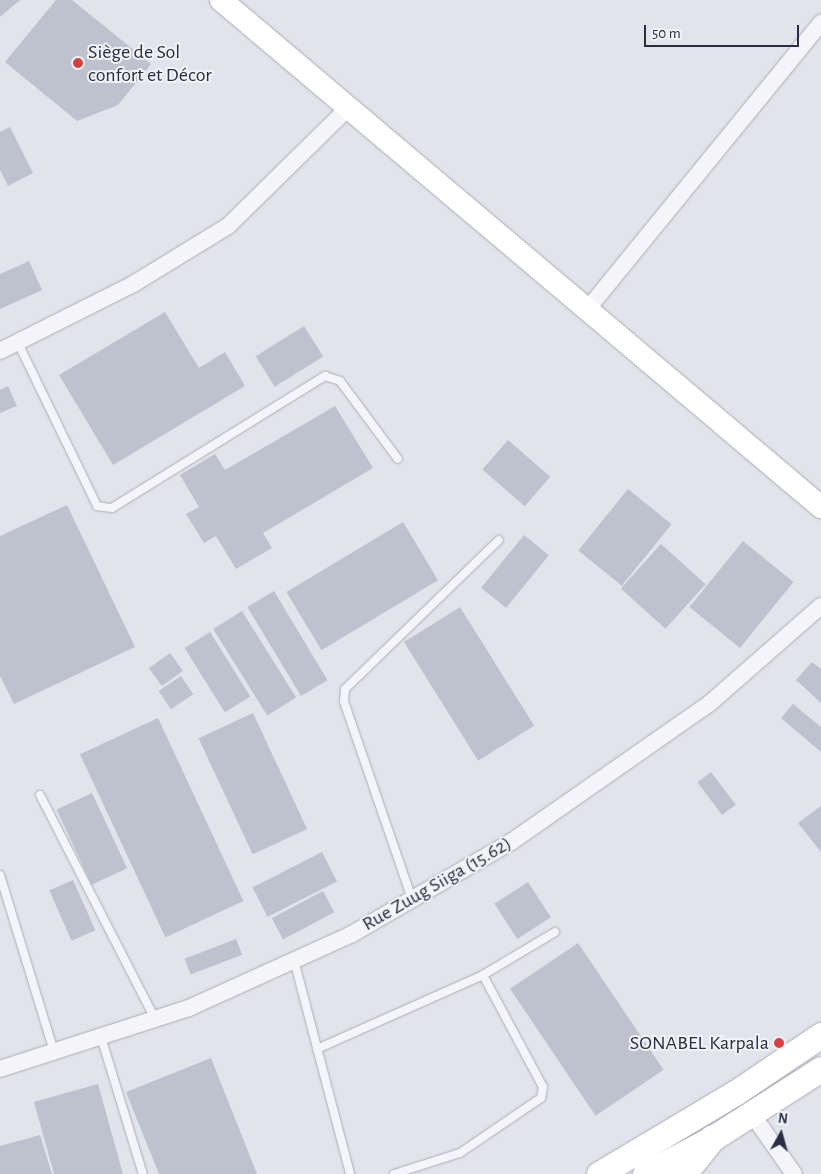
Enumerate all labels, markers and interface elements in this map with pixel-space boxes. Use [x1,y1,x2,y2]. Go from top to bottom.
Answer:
scale bar [646,15,801,47]
text: 50 m [652,26,681,41]
place label: Siège de Sol confort et Décor [88,40,212,87]
marker: Siège de Sol confort et Décor [72,57,84,69]
street label: Rue Zuug Siiga (15.62) [358,832,516,936]
place label: SONABEL Karpala [630,1031,769,1055]
marker: SONABEL Karpala [773,1037,785,1049]
north arrow [756,1109,806,1159]
text: N [777,1112,789,1127]

